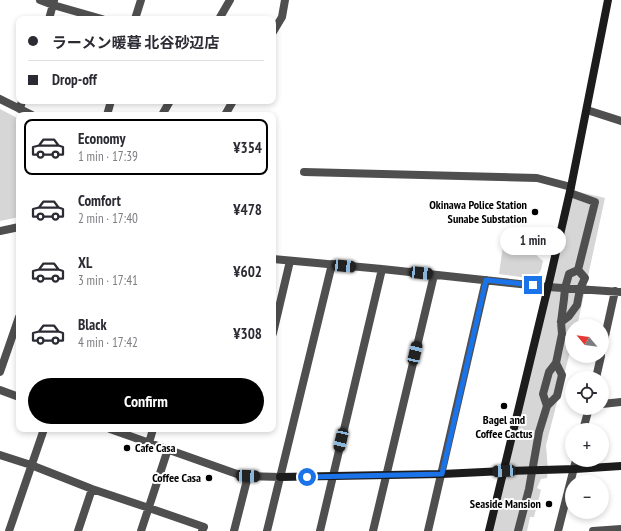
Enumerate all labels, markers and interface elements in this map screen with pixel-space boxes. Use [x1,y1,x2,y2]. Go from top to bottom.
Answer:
text: ラーメン暖暮 北谷砂辺店 [52,33,219,52]
text: Drop-off [52,70,97,89]
icon: car [30,129,66,165]
text: Economy [78,129,126,148]
text: ¥354 [233,138,262,157]
text: 1 min · 17:39 [78,148,138,165]
icon: car [30,191,66,227]
text: Comfort [78,191,121,210]
place label: Okinawa Police Station Sunabe Substation [429,197,527,226]
text: ¥478 [233,200,262,219]
marker: Okinawa Police Station Sunabe Substation [530,207,540,217]
text: 2 min · 17:40 [78,210,138,227]
callout: 1 min [500,227,566,255]
text: 1 min [520,232,546,249]
icon: car [30,253,66,289]
text: XL [78,253,92,272]
car [332,259,356,273]
text: ¥602 [233,262,262,281]
car [408,266,434,280]
text: 3 min · 17:41 [78,272,138,289]
route end [524,276,542,294]
icon: car [30,315,66,351]
text: Black [78,315,107,334]
north arrow [565,319,609,363]
map controls [565,319,609,519]
text: ¥308 [233,324,262,343]
text: 4 min · 17:42 [78,334,138,351]
car [406,340,424,366]
button: locate [565,371,609,415]
button: Confirm [28,378,264,424]
marker: Bagel and Coffee Cactus [499,401,509,411]
place label: Bagel and Coffee Cactus [476,412,532,441]
button: + [565,423,609,467]
car [332,427,350,453]
place label: Cafe Casa [135,440,176,455]
marker: Cafe Casa [122,443,132,453]
car [492,464,516,478]
route start [298,468,316,486]
place label: Coffee Casa [152,470,201,485]
car [236,470,260,482]
marker: Coffee Casa [204,473,214,483]
button: − [565,475,609,519]
place label: Seaside Mansion [470,496,541,511]
marker: Seaside Mansion [544,499,554,509]

